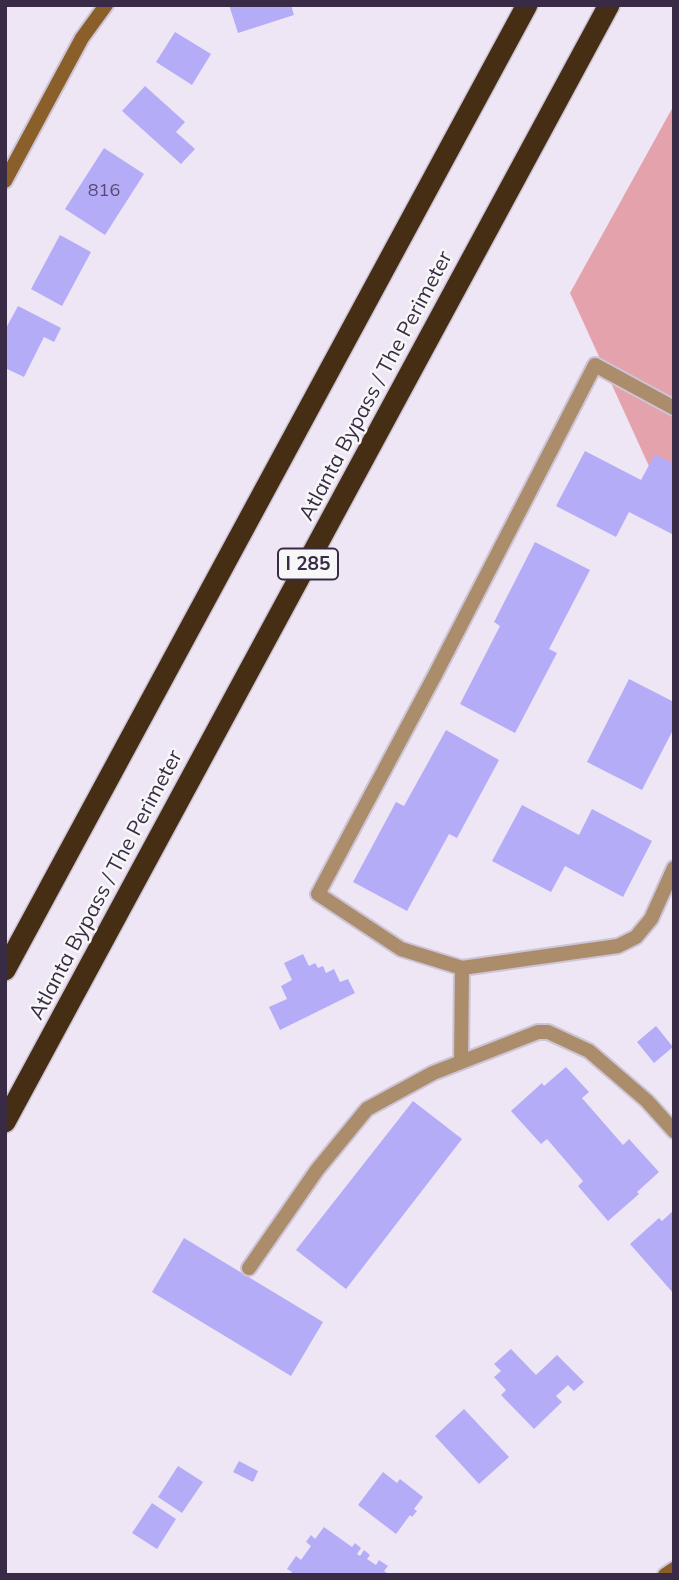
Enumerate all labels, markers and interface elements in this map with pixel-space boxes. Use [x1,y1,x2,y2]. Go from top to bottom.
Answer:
house number: 816 [88,180,120,202]
street label: Atlanta Bypass / The Perimeter [294,247,458,525]
road number: I 285 [278,548,338,580]
street label: Atlanta Bypass / The Perimeter [24,746,188,1024]

